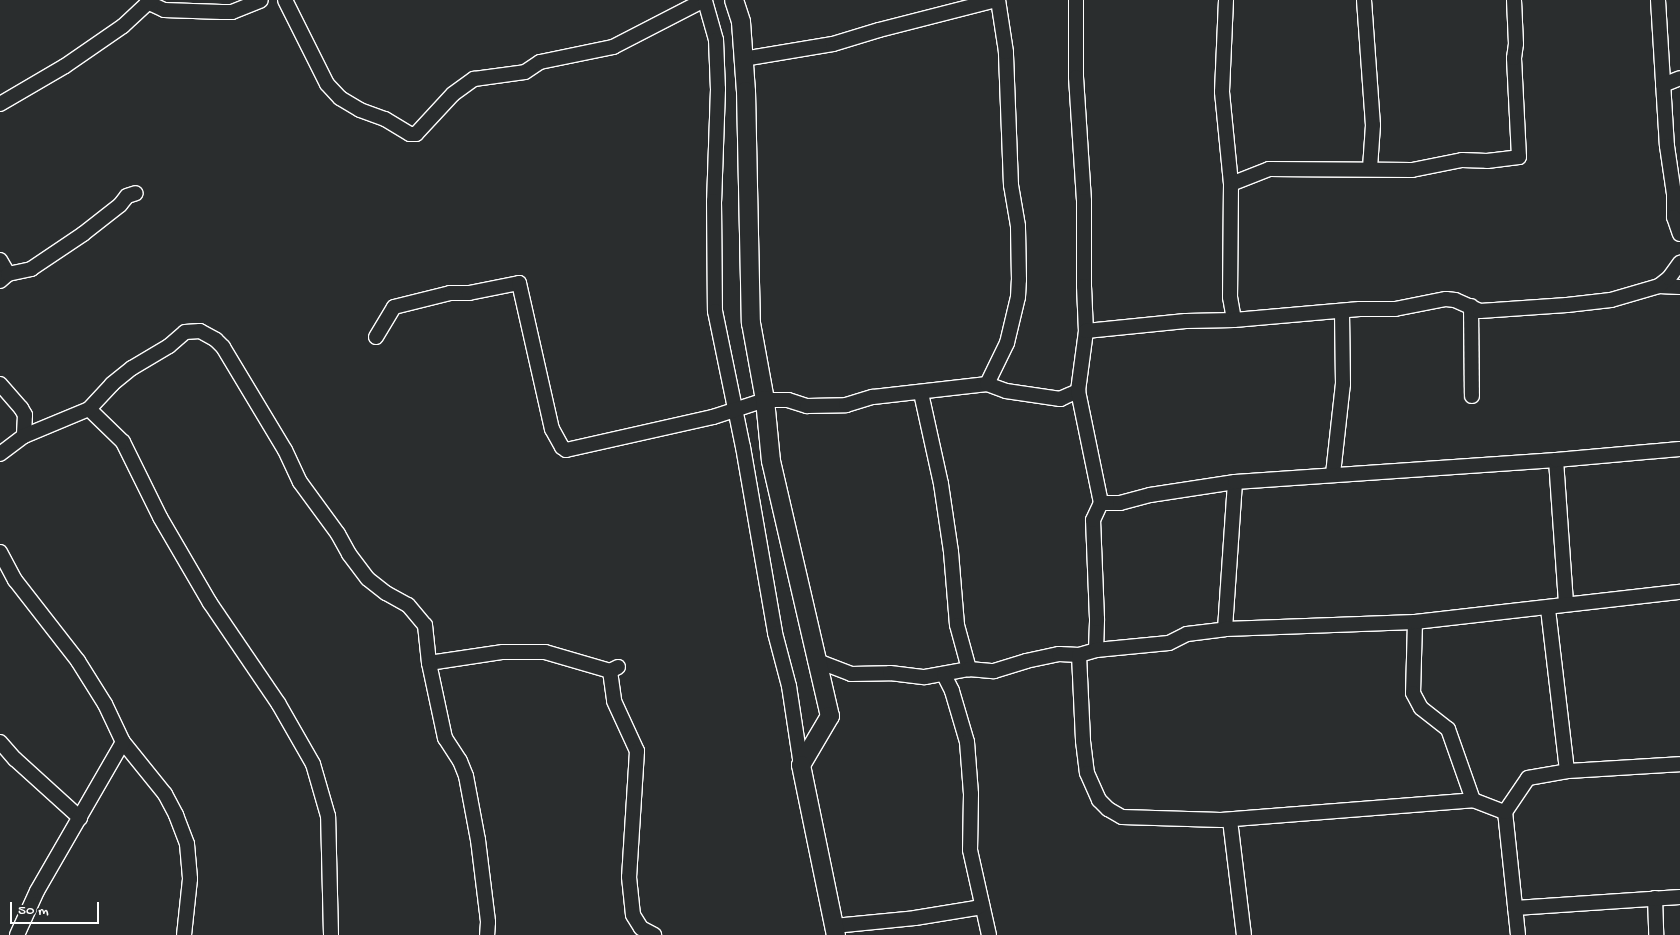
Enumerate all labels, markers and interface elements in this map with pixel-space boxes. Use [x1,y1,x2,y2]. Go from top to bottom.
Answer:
scale bar [12,892,101,924]
text: 50 m [18,902,49,920]

